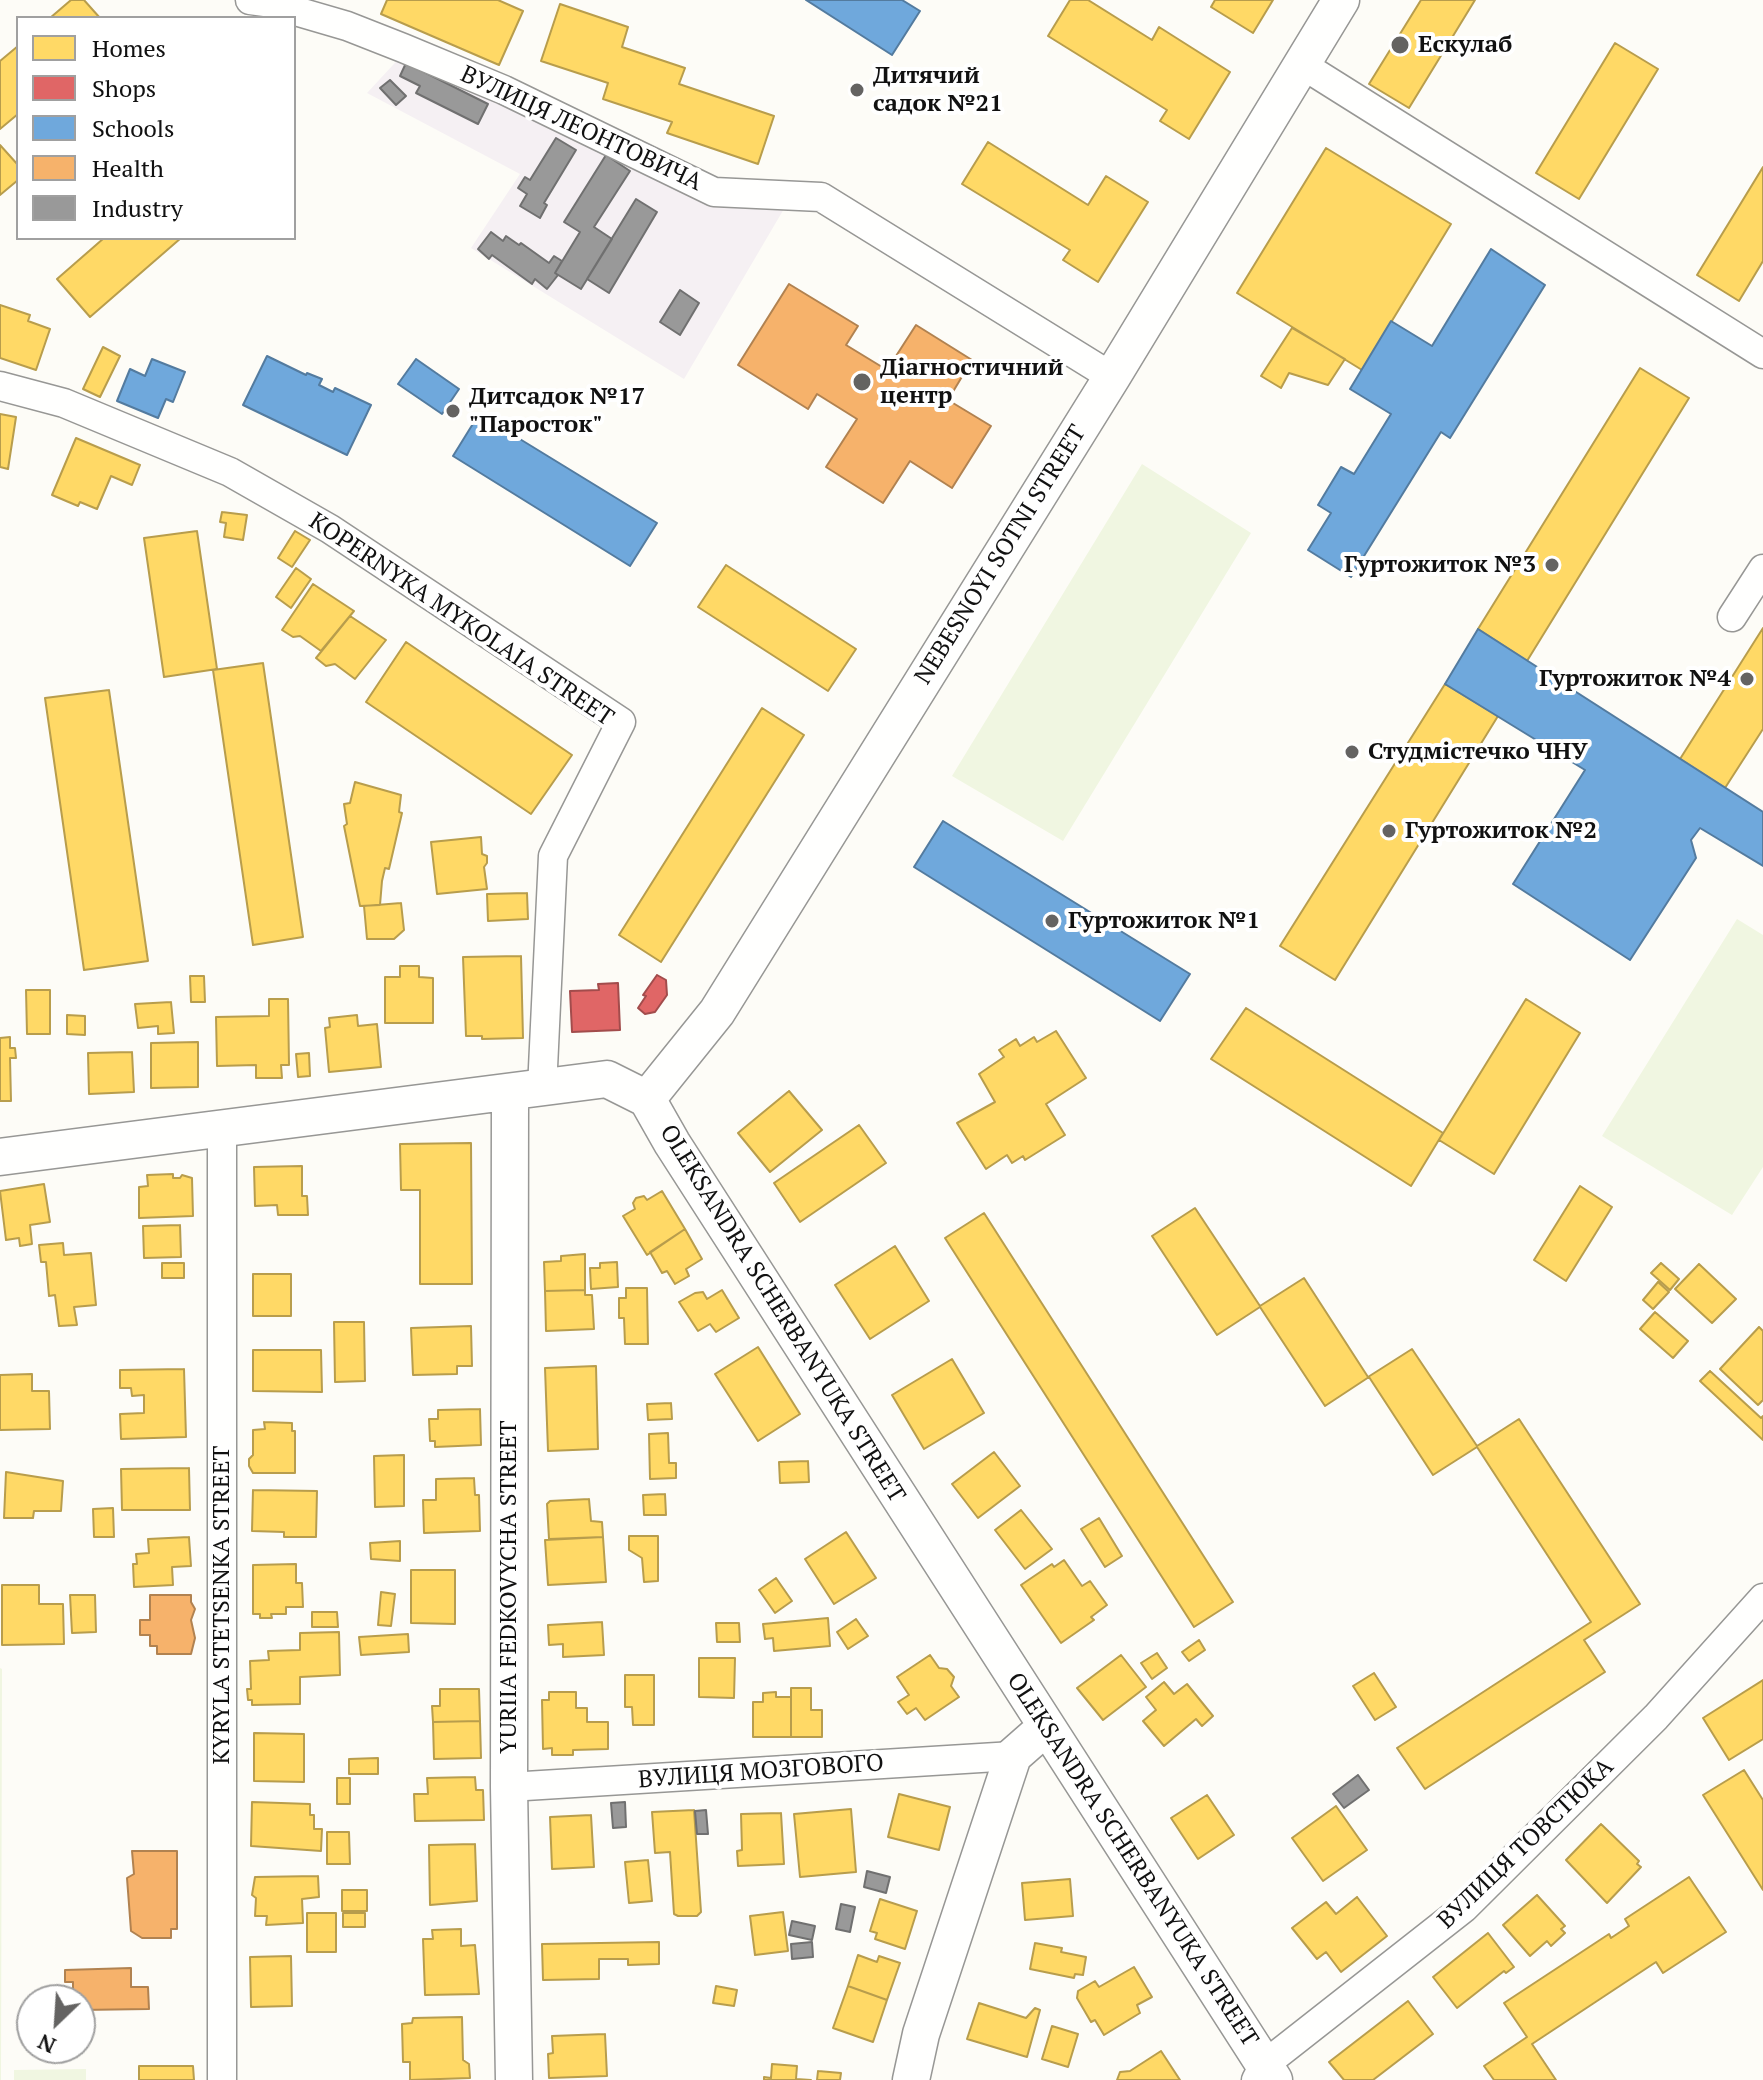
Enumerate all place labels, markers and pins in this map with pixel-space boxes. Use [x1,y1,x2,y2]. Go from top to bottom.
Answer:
place label: Ескулаб [1418,31,1512,59]
marker: Ескулаб [1389,34,1411,56]
place label: Дитячий садок №21 [873,62,1003,118]
marker: Дитячий садок №21 [848,81,866,99]
place label: Діагностичний центр [880,354,1063,410]
marker: Діагностичний центр [851,371,873,393]
place label: Дитсадок №17 "Паросток" [469,383,645,439]
marker: Дитсадок №17 "Паросток" [444,402,462,420]
place label: Гуртожиток №3 [1344,551,1536,579]
marker: Гуртожиток №3 [1543,556,1561,574]
place label: Гуртожиток №4 [1539,665,1731,693]
marker: Гуртожиток №4 [1738,670,1756,688]
place label: Студмістечко ЧНУ [1368,738,1588,766]
marker: Студмістечко ЧНУ [1343,743,1361,761]
place label: Гуртожиток №2 [1405,817,1597,845]
marker: Гуртожиток №2 [1380,822,1398,840]
place label: Гуртожиток №1 [1068,907,1260,935]
marker: Гуртожиток №1 [1043,912,1061,930]

